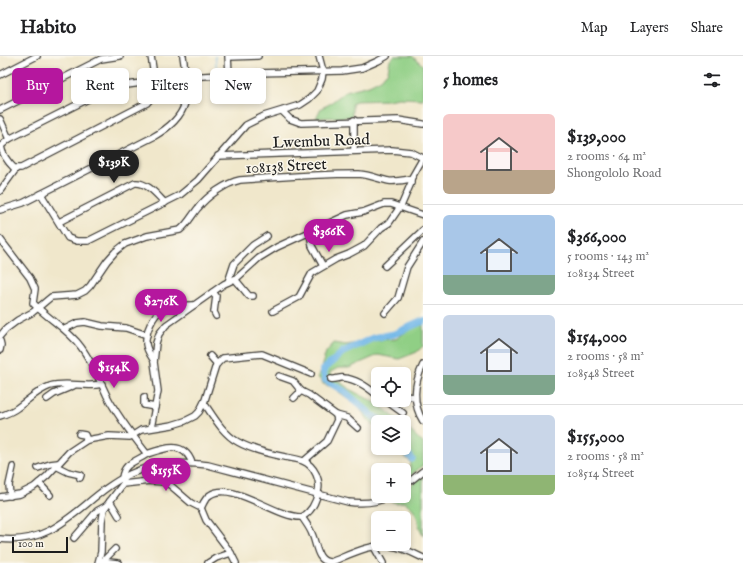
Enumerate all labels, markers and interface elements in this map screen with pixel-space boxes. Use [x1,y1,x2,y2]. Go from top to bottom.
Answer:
text: Habito [20,16,76,40]
text: Map [581,19,608,37]
text: Layers [630,19,669,37]
text: Share [691,19,723,37]
chip: Buy [12,68,63,104]
chip: Rent [71,68,129,104]
chip: Filters [137,68,202,104]
chip: New [210,68,266,104]
icon: filters [701,69,723,91]
text: 5 homes [443,70,498,91]
text: $139,000 [567,127,626,148]
street label: Lwembu Road [272,130,371,154]
icon: home [475,130,523,178]
text: 2 rooms · 64 m² [567,148,646,165]
pin: $139K [86,150,142,184]
text: $139K [98,154,130,171]
street label: 108138 Street [245,155,328,179]
text: Shongololo Road [567,165,662,182]
pin: $366K [301,219,357,253]
text: $366K [313,223,345,240]
text: $366,000 [567,227,627,248]
icon: home [475,231,523,279]
text: 5 rooms · 143 m² [567,248,649,265]
text: 108134 Street [567,265,634,282]
pin: $276K [133,289,189,323]
text: $276K [144,293,178,310]
text: $154,000 [567,327,627,348]
icon: home [475,331,523,379]
text: 2 rooms · 58 m² [567,348,644,365]
pin: $154K [86,355,142,389]
text: $154K [98,359,130,376]
text: 108548 Street [567,365,635,382]
map controls [371,367,411,551]
button: locate [371,367,411,407]
button: layers [371,415,411,455]
text: $155,000 [567,427,625,448]
icon: home [475,431,523,479]
text: 2 rooms · 58 m² [567,448,644,465]
pin: $155K [138,458,194,492]
text: $155K [151,462,181,479]
button: + [371,463,411,503]
text: 108514 Street [567,465,634,482]
button: − [371,511,411,551]
scale bar [12,535,68,554]
text: 100 m [18,537,44,551]

